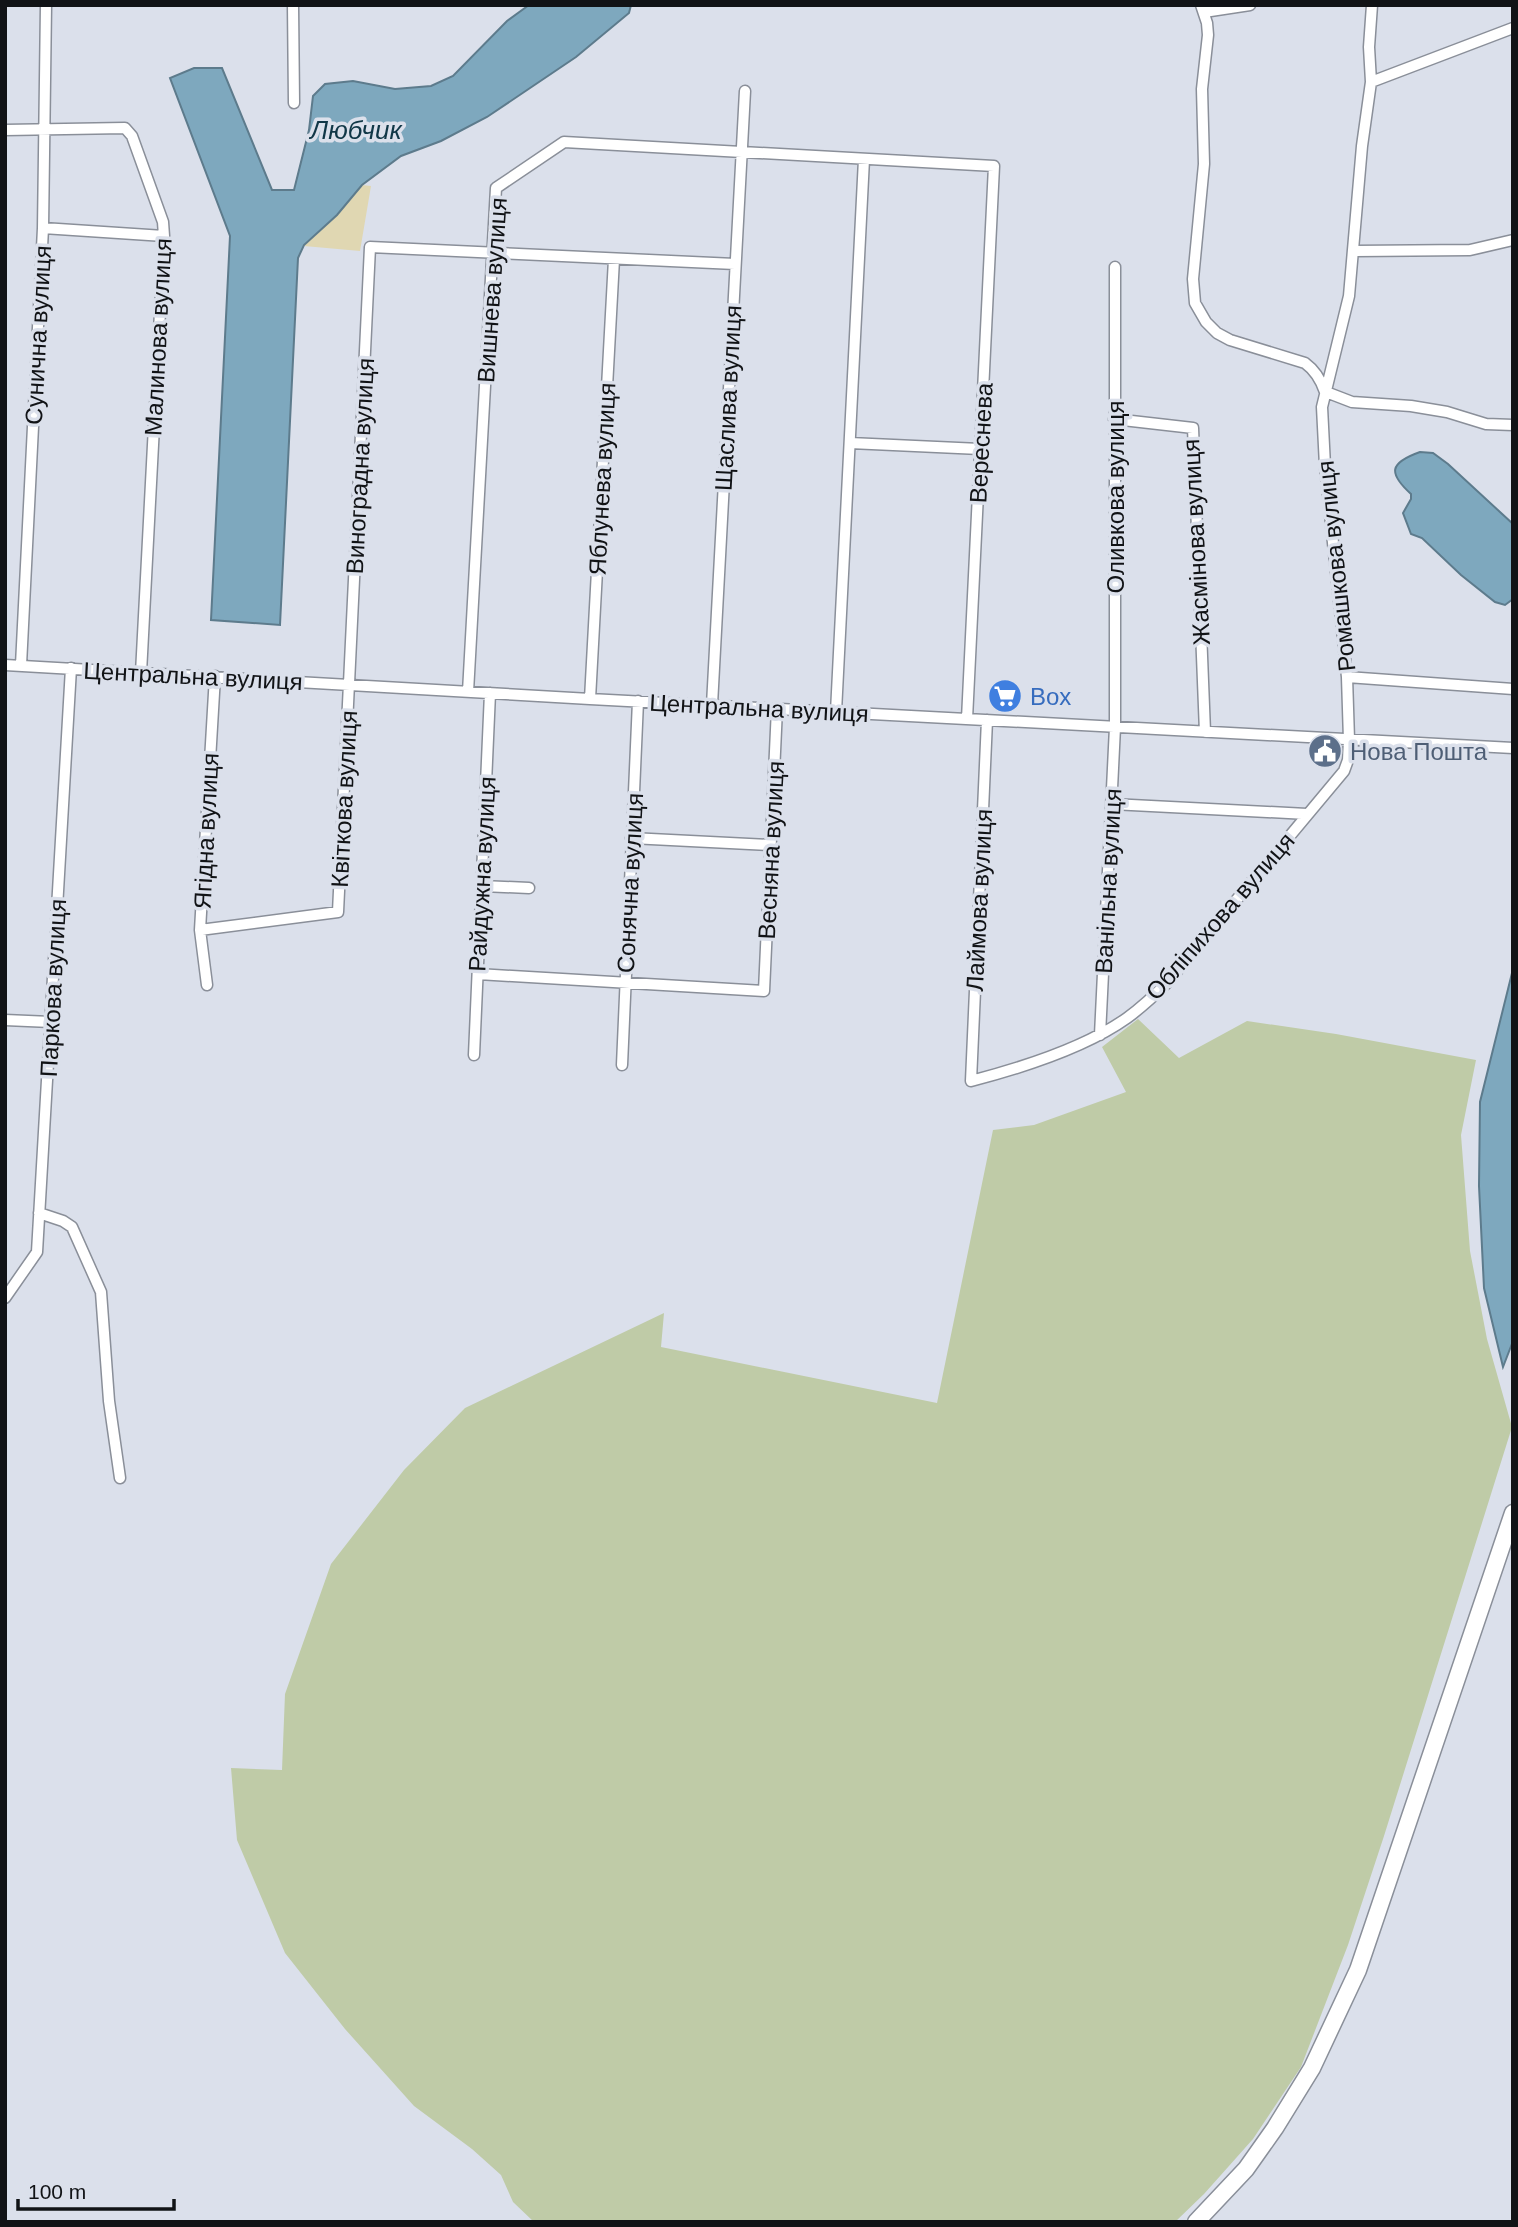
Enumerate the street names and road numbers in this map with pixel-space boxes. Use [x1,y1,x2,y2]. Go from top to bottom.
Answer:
street label: Вишнева вулиця [472,196,512,384]
street label: Малинова вулиця [139,237,177,437]
street label: Сунична вулиця [20,245,56,425]
street label: Щаслива вулиця [710,304,746,492]
street label: Виноградна вулиця [341,357,379,575]
street label: Вереснева [964,381,998,504]
street label: Яблунева вулиця [583,382,621,576]
street label: Оливкова вулиця [1102,400,1129,594]
street label: Жасмінова вулиця [1177,438,1215,646]
street label: Ромашкова вулиця [1312,459,1360,673]
street label: Центральна вулиця [83,657,303,695]
street label: Центральна вулиця [649,689,869,727]
street label: Квіткова вулиця [326,710,362,888]
street label: Ягідна вулиця [188,752,224,910]
street label: Весняна вулиця [753,760,789,940]
street label: Райдужна вулиця [463,776,501,972]
street label: Ванільна вулиця [1090,788,1126,974]
street label: Сонячна вулиця [612,792,648,974]
street label: Лаймова вулиця [961,808,997,992]
street label: Обліпихова вулиця [1140,827,1300,1005]
street label: Паркова вулиця [35,898,71,1078]

